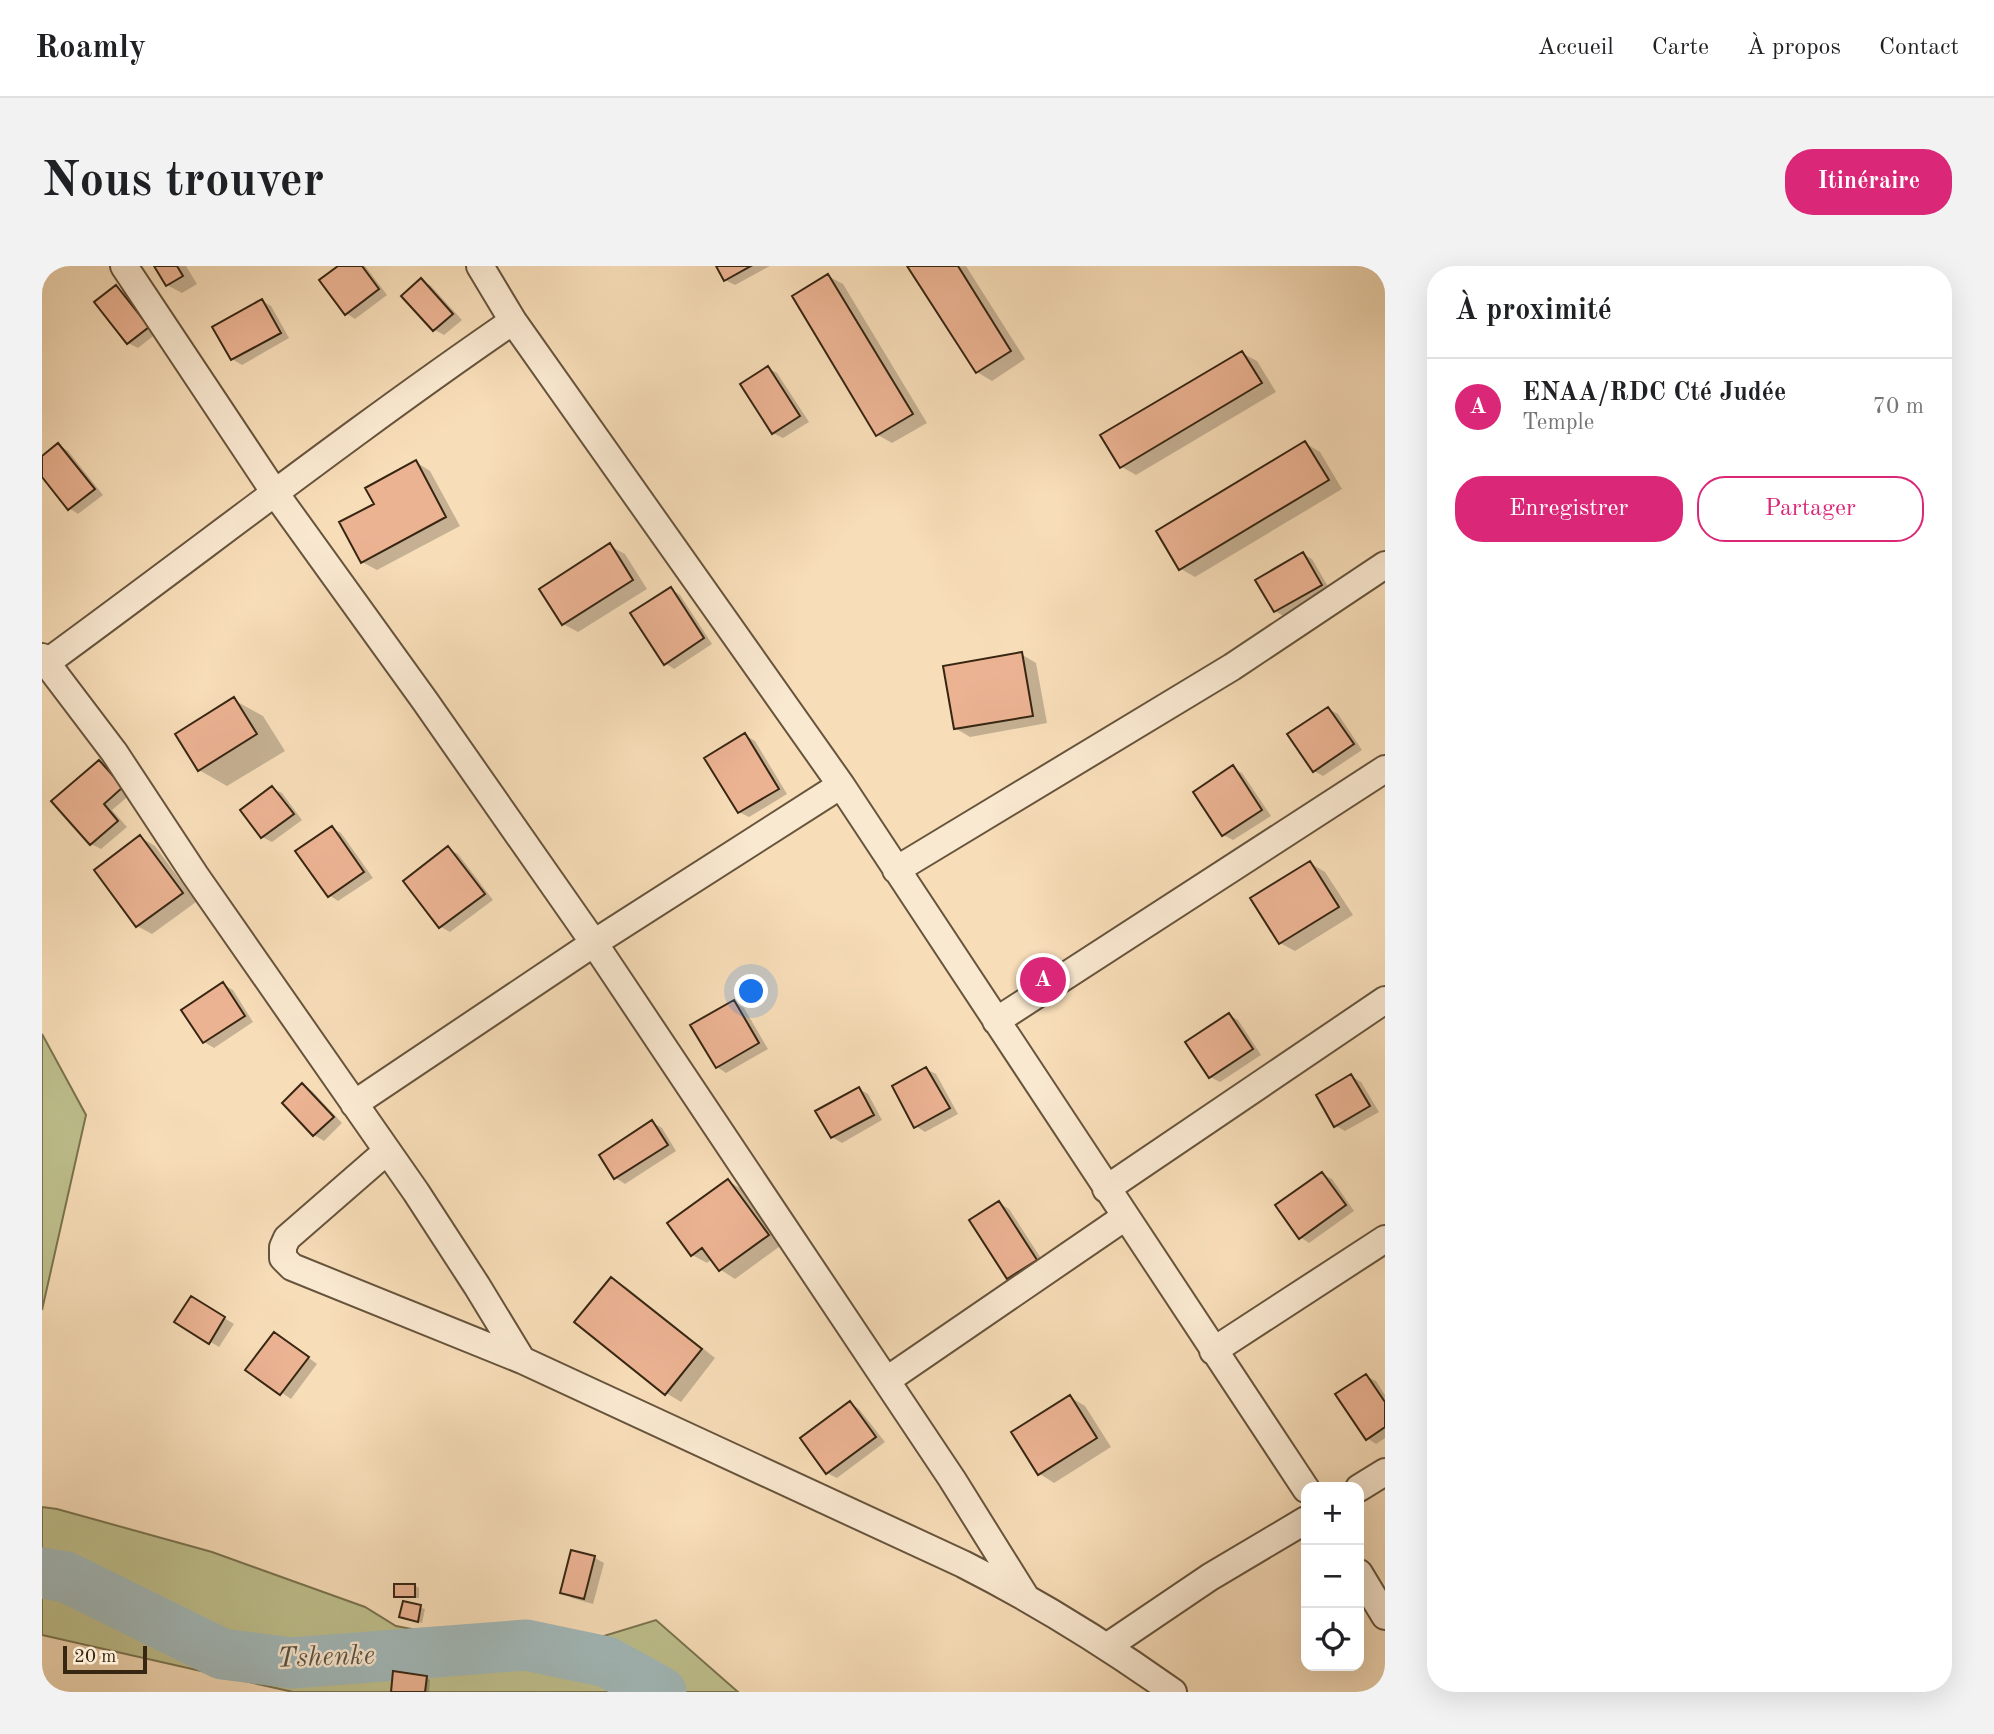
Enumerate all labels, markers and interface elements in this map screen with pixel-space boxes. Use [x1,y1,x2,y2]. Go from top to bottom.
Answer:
text: Roamly [35,32,146,65]
text: Accueil [1538,36,1614,60]
text: Carte [1652,36,1709,60]
text: À propos [1747,36,1841,60]
text: Contact [1879,36,1959,60]
button: Itinéraire [1785,149,1952,215]
text: Nous trouver [42,158,324,207]
text: À proximité [1455,296,1612,326]
text: ENAA/RDC Cté Judée [1522,380,1786,406]
text: A [1469,395,1487,418]
text: 70 m [1873,395,1924,418]
text: Temple [1522,411,1594,434]
button: Enregistrer [1455,476,1683,542]
button: Partager [1697,476,1924,542]
pin: A [1020,954,1066,1006]
your location [734,974,768,1008]
map controls [1301,1482,1364,1671]
button: + [1301,1482,1364,1545]
button: − [1301,1545,1364,1608]
button: locate [1301,1608,1364,1671]
water label: Tshenke [276,1642,376,1674]
scale bar [63,1643,147,1675]
text: 20 m [74,1648,116,1667]

